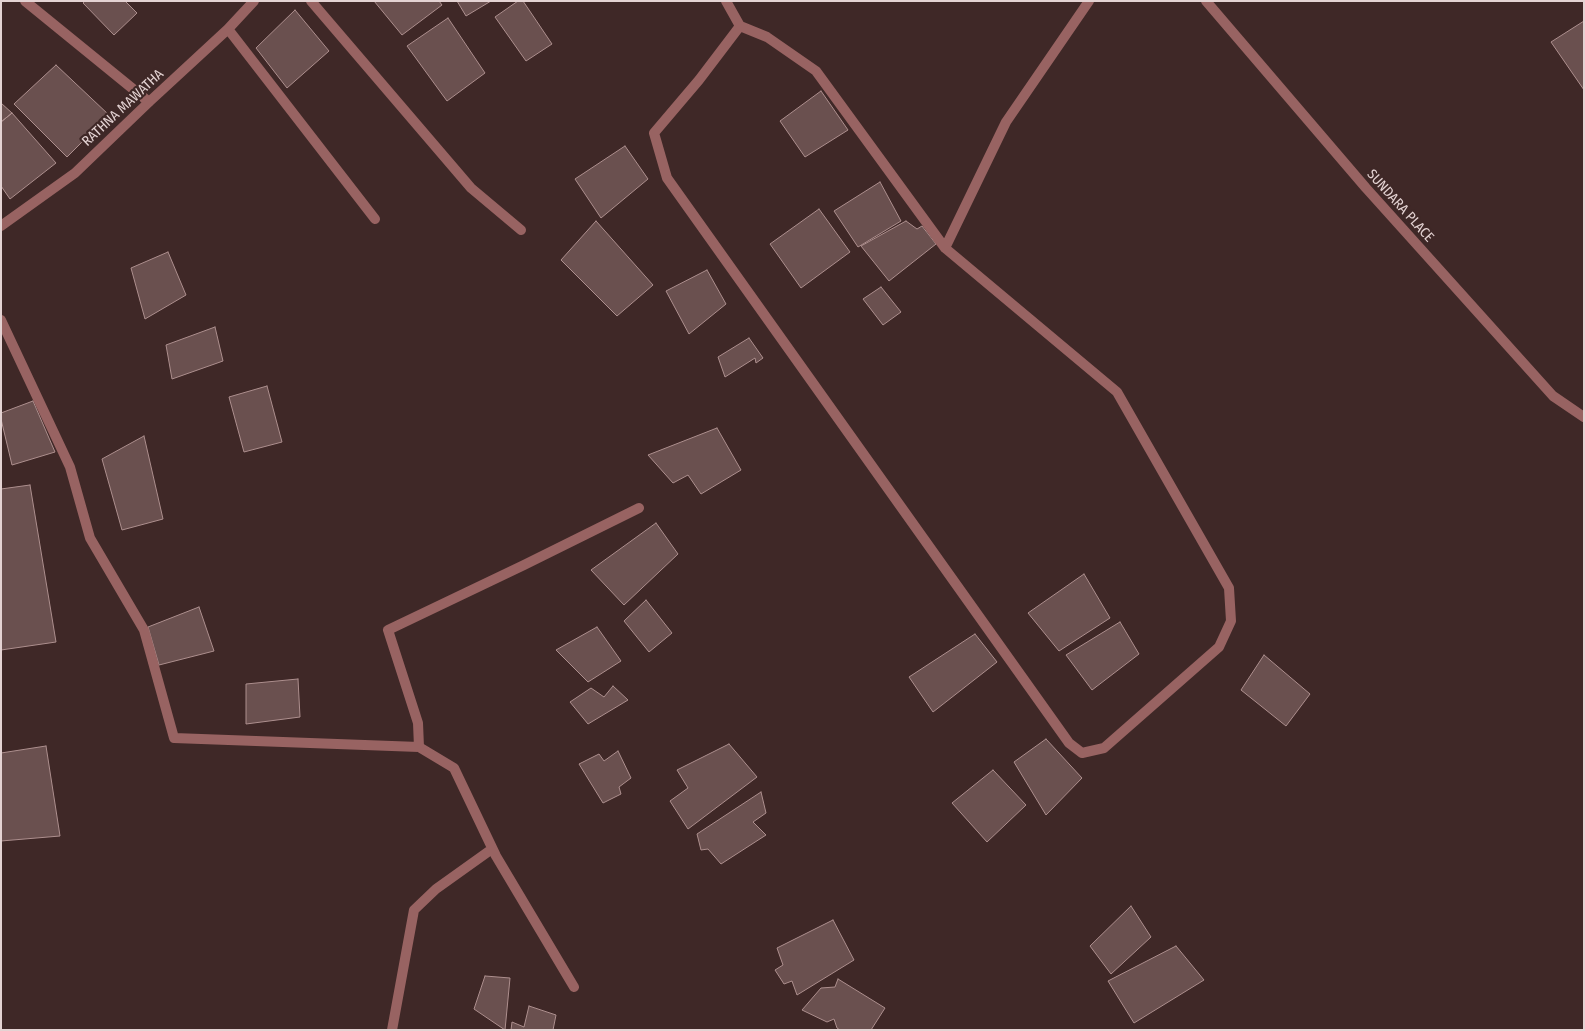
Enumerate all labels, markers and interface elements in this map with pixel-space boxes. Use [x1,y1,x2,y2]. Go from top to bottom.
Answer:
street label: RATHNA MAWATHA [79,66,167,150]
street label: SUNDARA PLACE [1363,166,1437,246]

